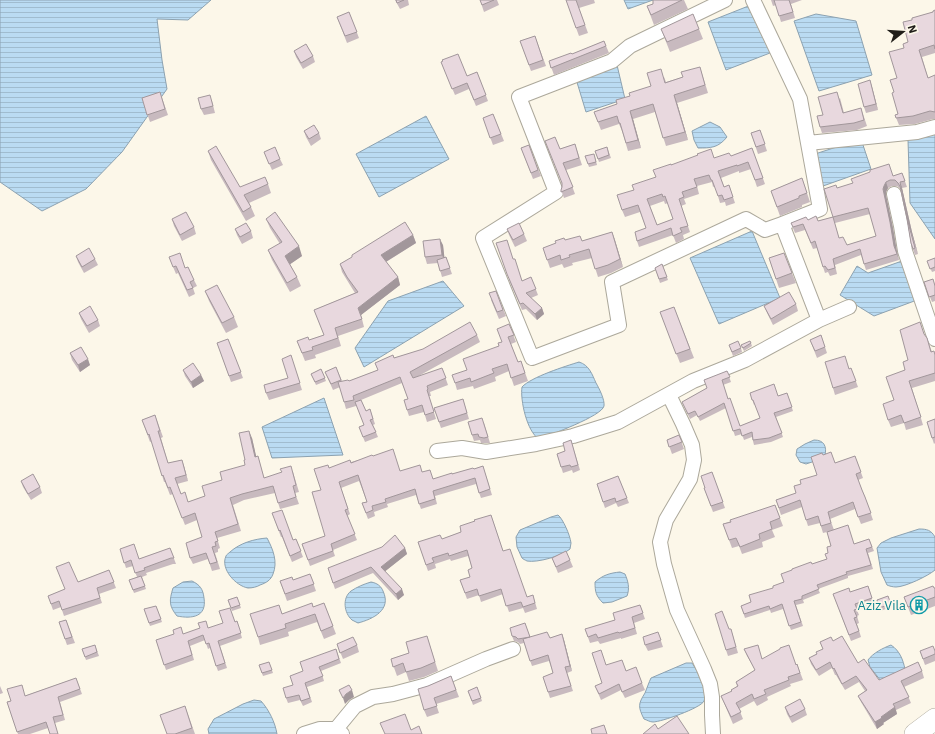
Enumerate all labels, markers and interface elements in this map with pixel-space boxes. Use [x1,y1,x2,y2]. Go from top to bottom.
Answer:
north arrow [883,12,923,52]
text: N [905,23,920,35]
building icon: Aziz Vila [909,595,929,615]
place label: Aziz Vila [858,597,906,614]

